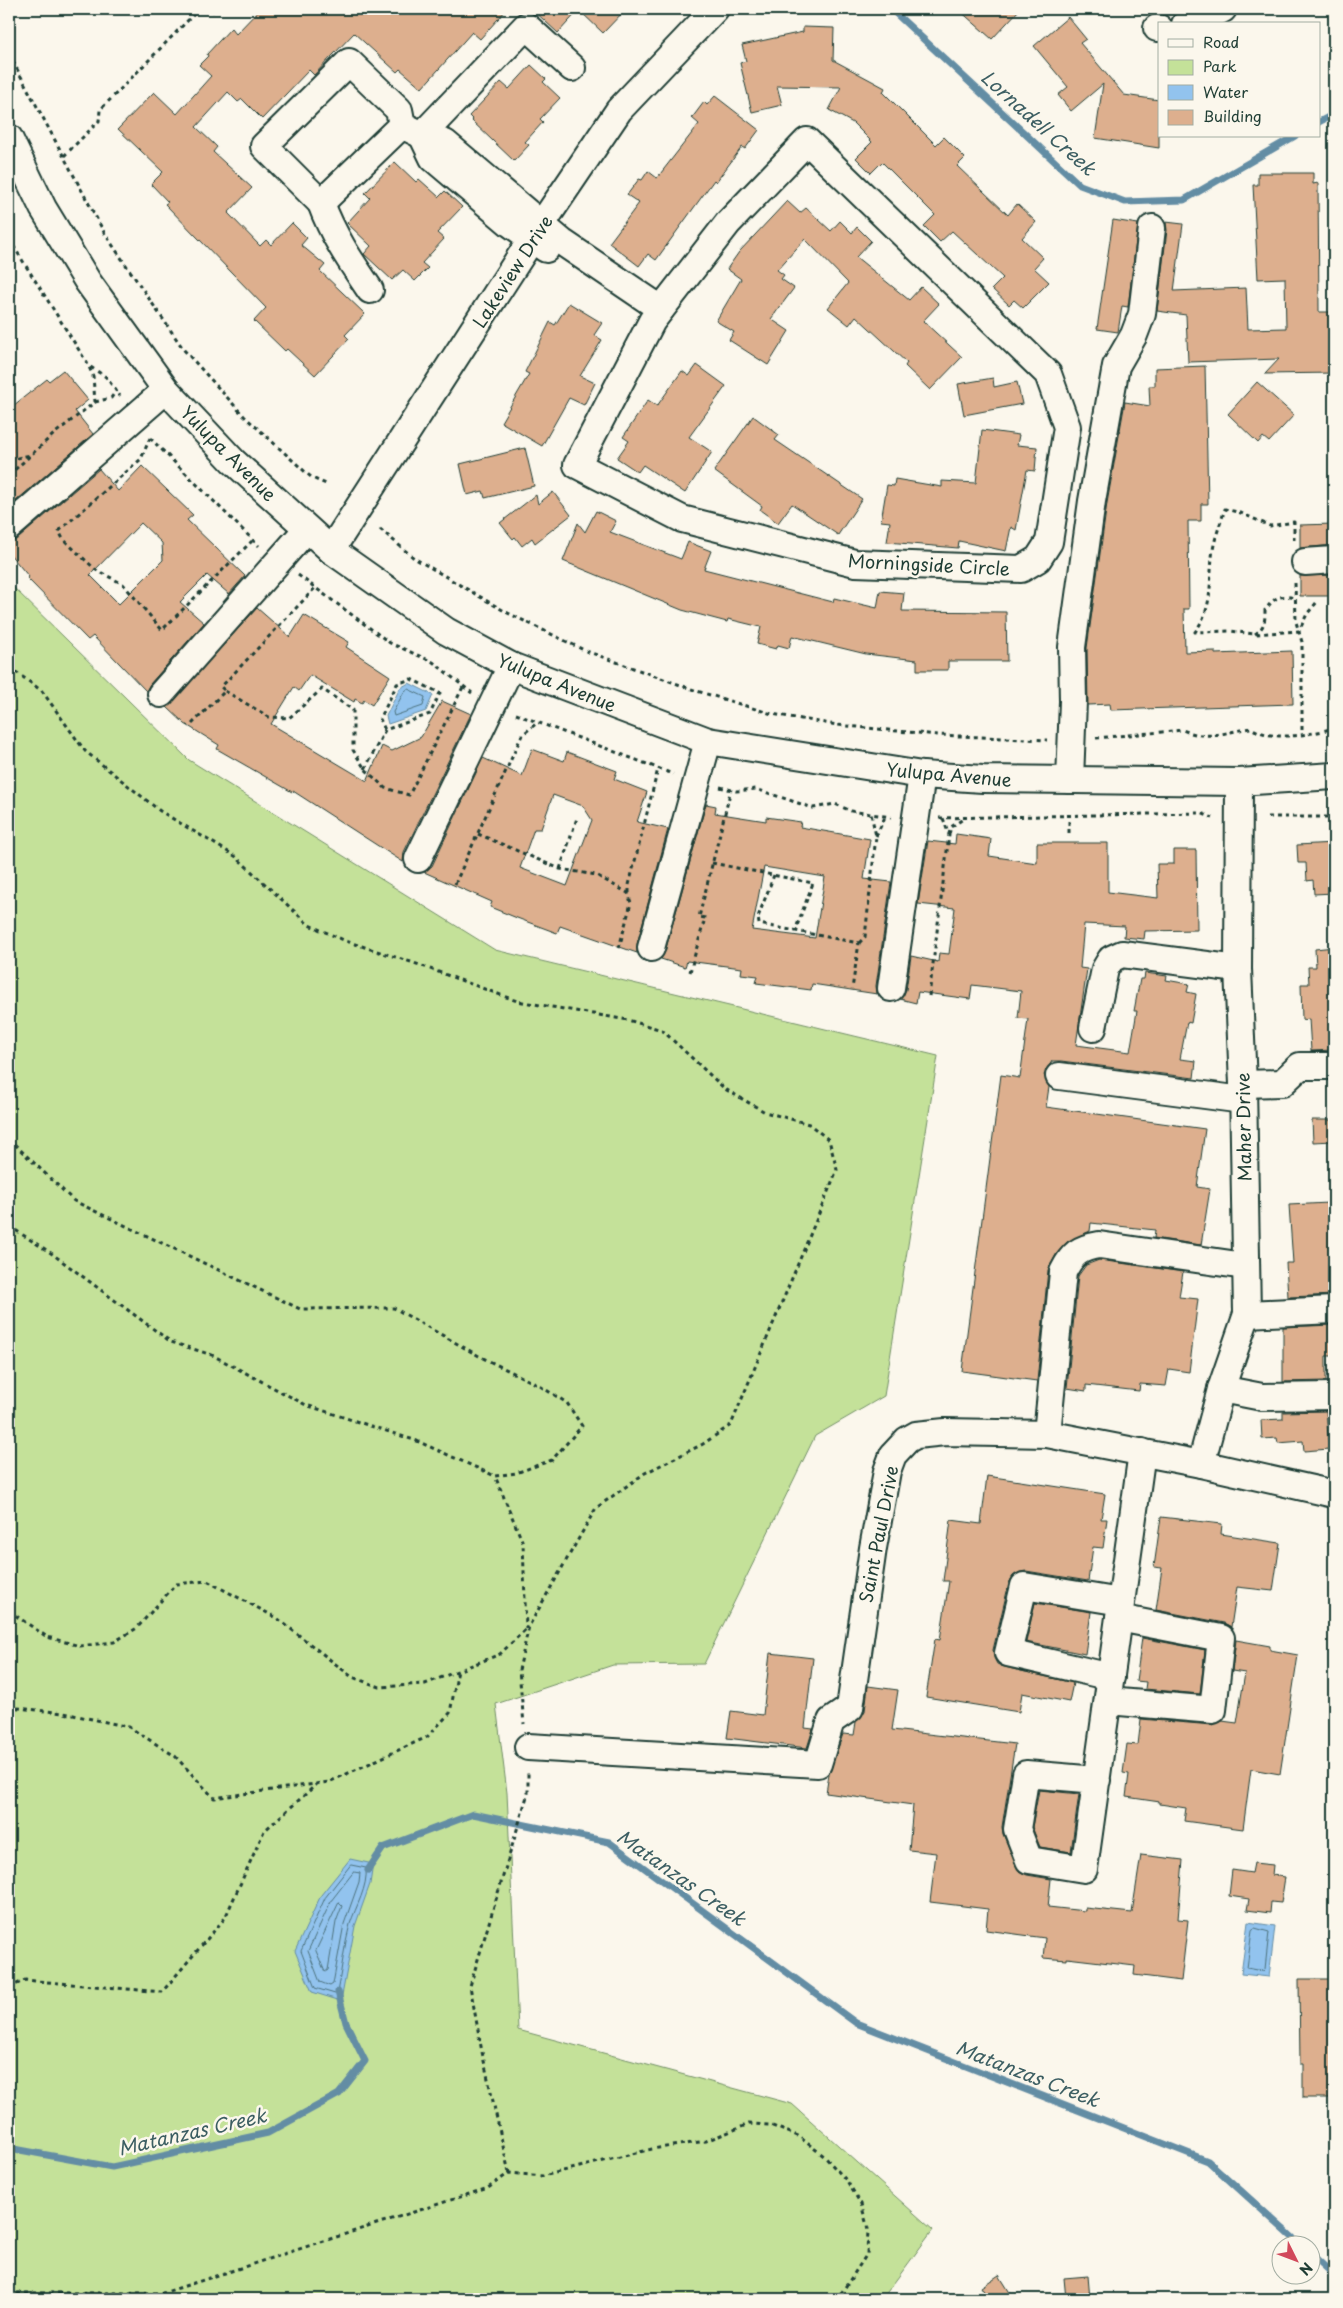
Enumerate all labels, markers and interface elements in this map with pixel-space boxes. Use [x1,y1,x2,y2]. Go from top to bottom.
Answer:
legend [1158,22,1320,138]
text: Road [1203,30,1239,53]
text: Park [1203,54,1237,77]
water label: Lornadell Creek [976,63,1104,182]
text: Water [1203,80,1248,103]
text: Building [1203,104,1262,127]
street label: Lakeview Drive [465,209,559,333]
street label: Yulupa Avenue [175,399,283,507]
street label: Morningside Circle [847,546,1011,582]
street label: Yulupa Avenue [494,646,621,718]
street label: Yulupa Avenue [885,755,1013,793]
street label: Maher Drive [1229,1072,1257,1182]
street label: Saint Paul Drive [851,1463,905,1605]
water label: Matanzas Creek [612,1822,753,1933]
water label: Matanzas Creek [952,2033,1105,2114]
water label: Matanzas Creek [115,2100,270,2162]
north arrow [1270,2236,1320,2286]
text: N [1295,2258,1318,2280]

